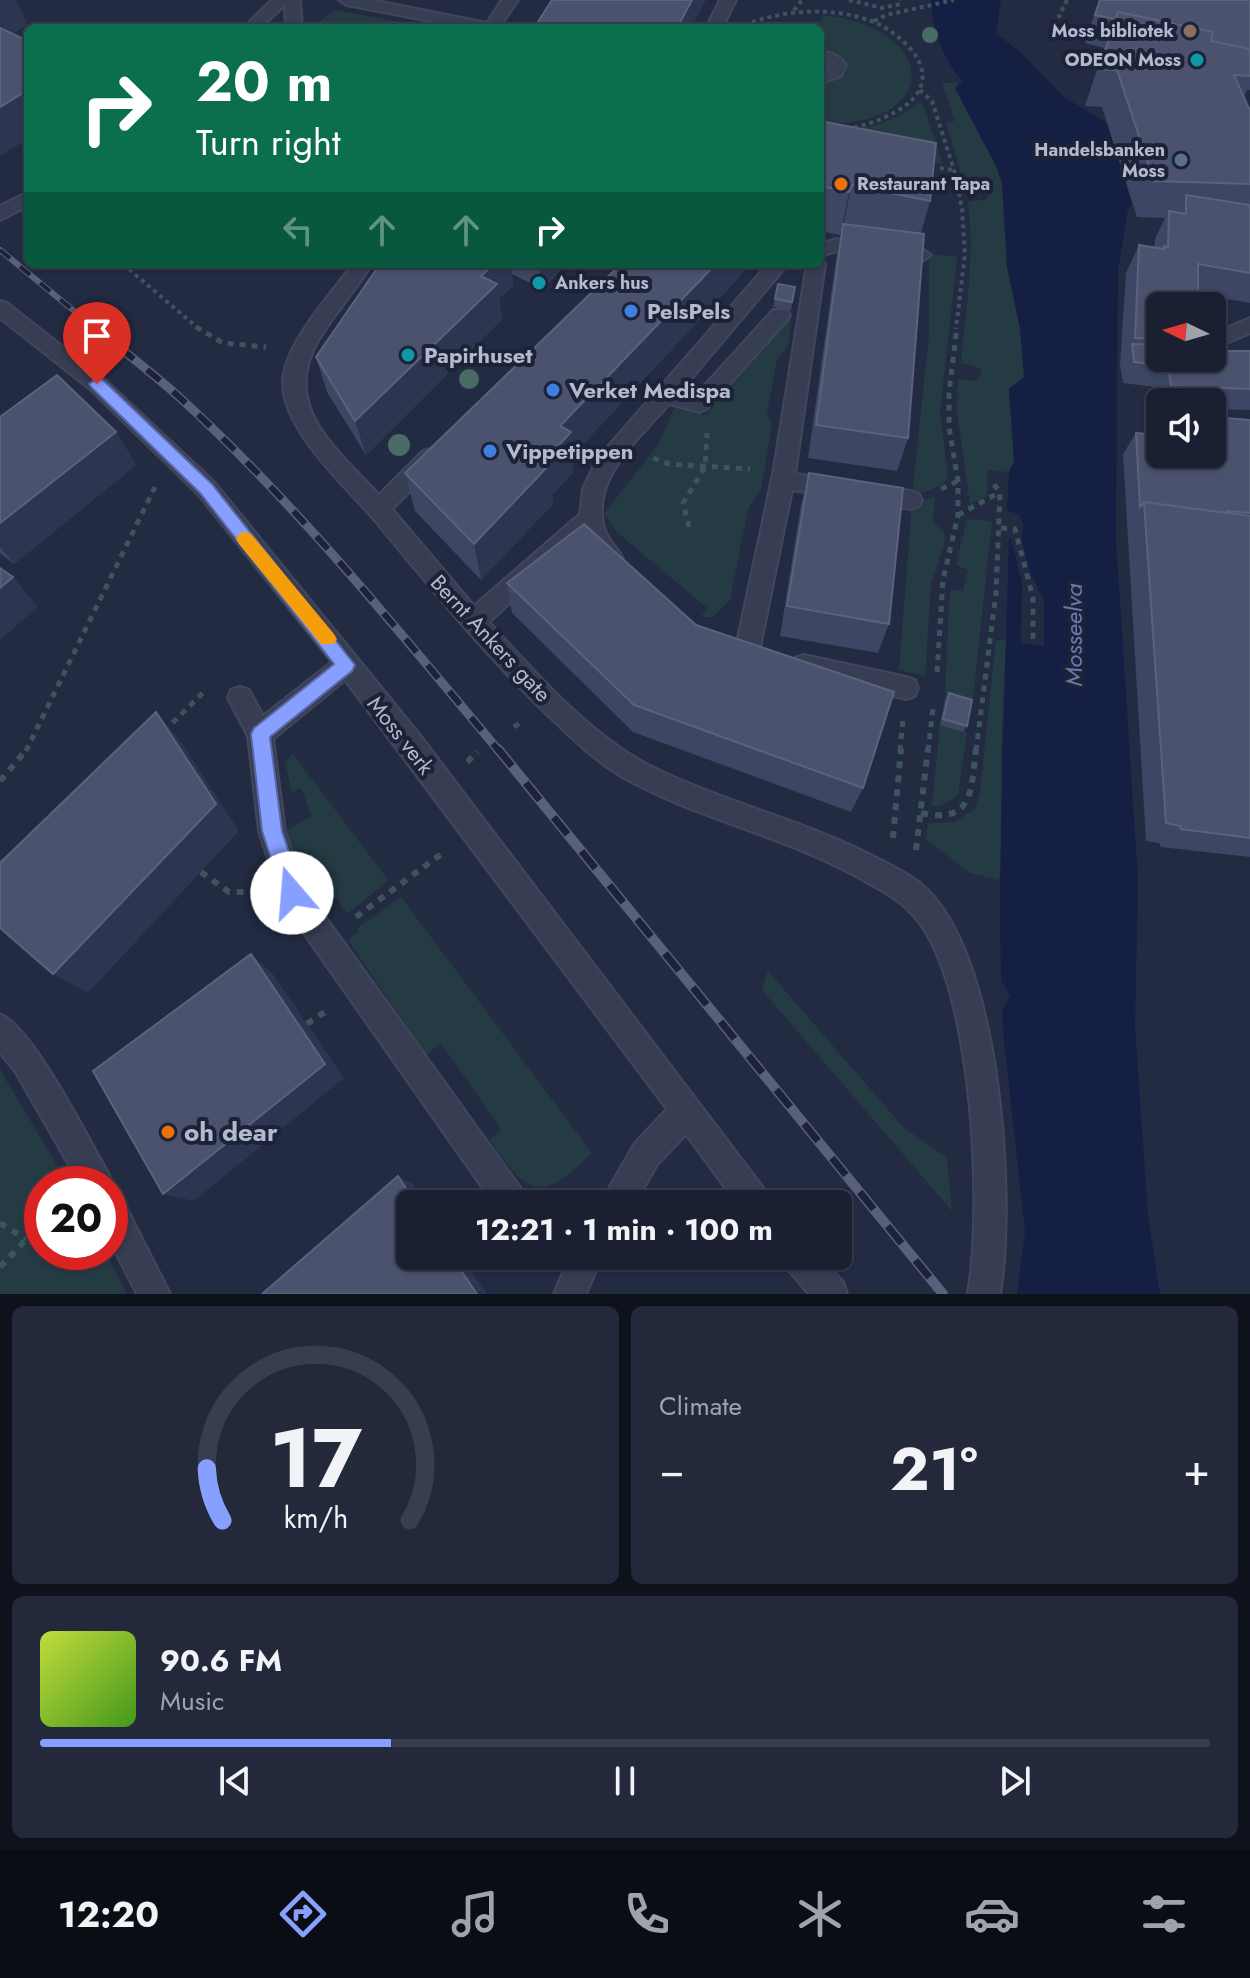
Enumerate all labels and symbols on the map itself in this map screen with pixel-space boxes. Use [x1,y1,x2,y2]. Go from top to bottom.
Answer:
place label: Moss bibliotek [1051,18,1175,44]
marker: Moss bibliotek [1181,22,1199,40]
place label: ODEON Moss [1065,47,1181,73]
marker: ODEON Moss [1188,51,1206,69]
place label: Handelsbanken Moss [1034,137,1165,184]
marker: Handelsbanken Moss [1172,151,1190,169]
place label: Restaurant Tapa [857,171,990,197]
marker: Restaurant Tapa [832,175,850,193]
place label: Ankers hus [554,270,649,296]
marker: Ankers hus [530,274,548,292]
north arrow [1146,292,1226,372]
place label: PelsPels [647,295,730,327]
pin [63,302,131,384]
marker: PelsPels [622,302,640,320]
place label: Papirhuset [424,339,532,371]
marker: Papirhuset [399,346,417,364]
place label: Verket Medispa [568,374,731,406]
marker: Verket Medispa [544,381,562,399]
place label: Vippetippen [505,435,633,467]
marker: Vippetippen [481,442,499,460]
street label: Bernt Ankers gate [423,567,559,709]
water label: Mosseelva [1056,583,1091,687]
street label: Moss verk [360,689,442,781]
position arrow [250,851,334,935]
place label: oh dear [184,1113,278,1151]
marker: oh dear [159,1123,177,1141]
speed limit sign: 20 [24,1166,128,1270]

